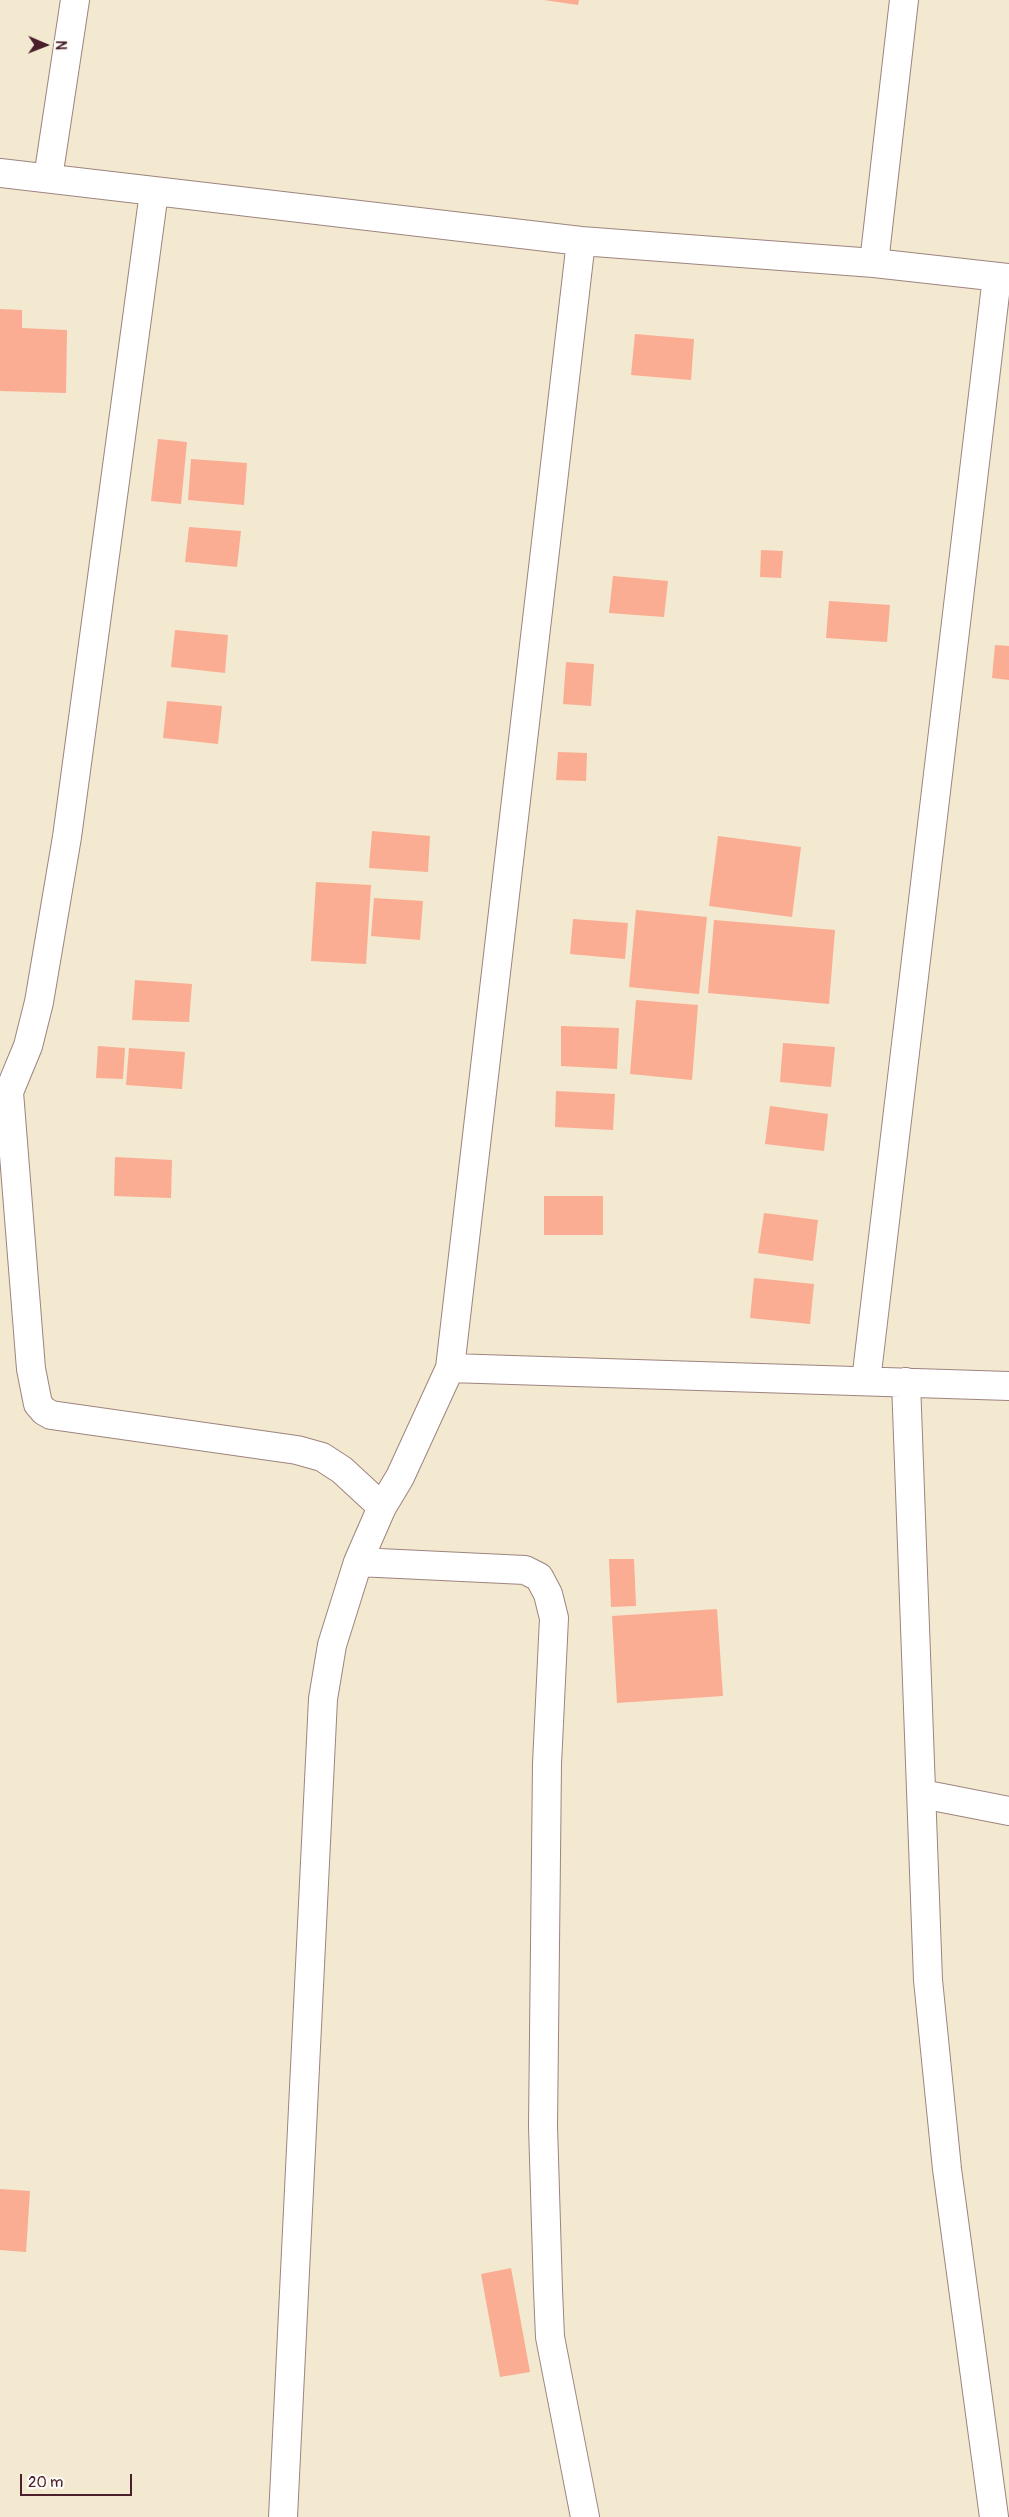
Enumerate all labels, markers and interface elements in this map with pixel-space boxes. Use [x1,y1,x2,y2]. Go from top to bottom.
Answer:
north arrow [20,20,70,70]
text: N [52,40,69,50]
scale bar [22,2464,135,2496]
text: 20 m [28,2473,63,2492]

